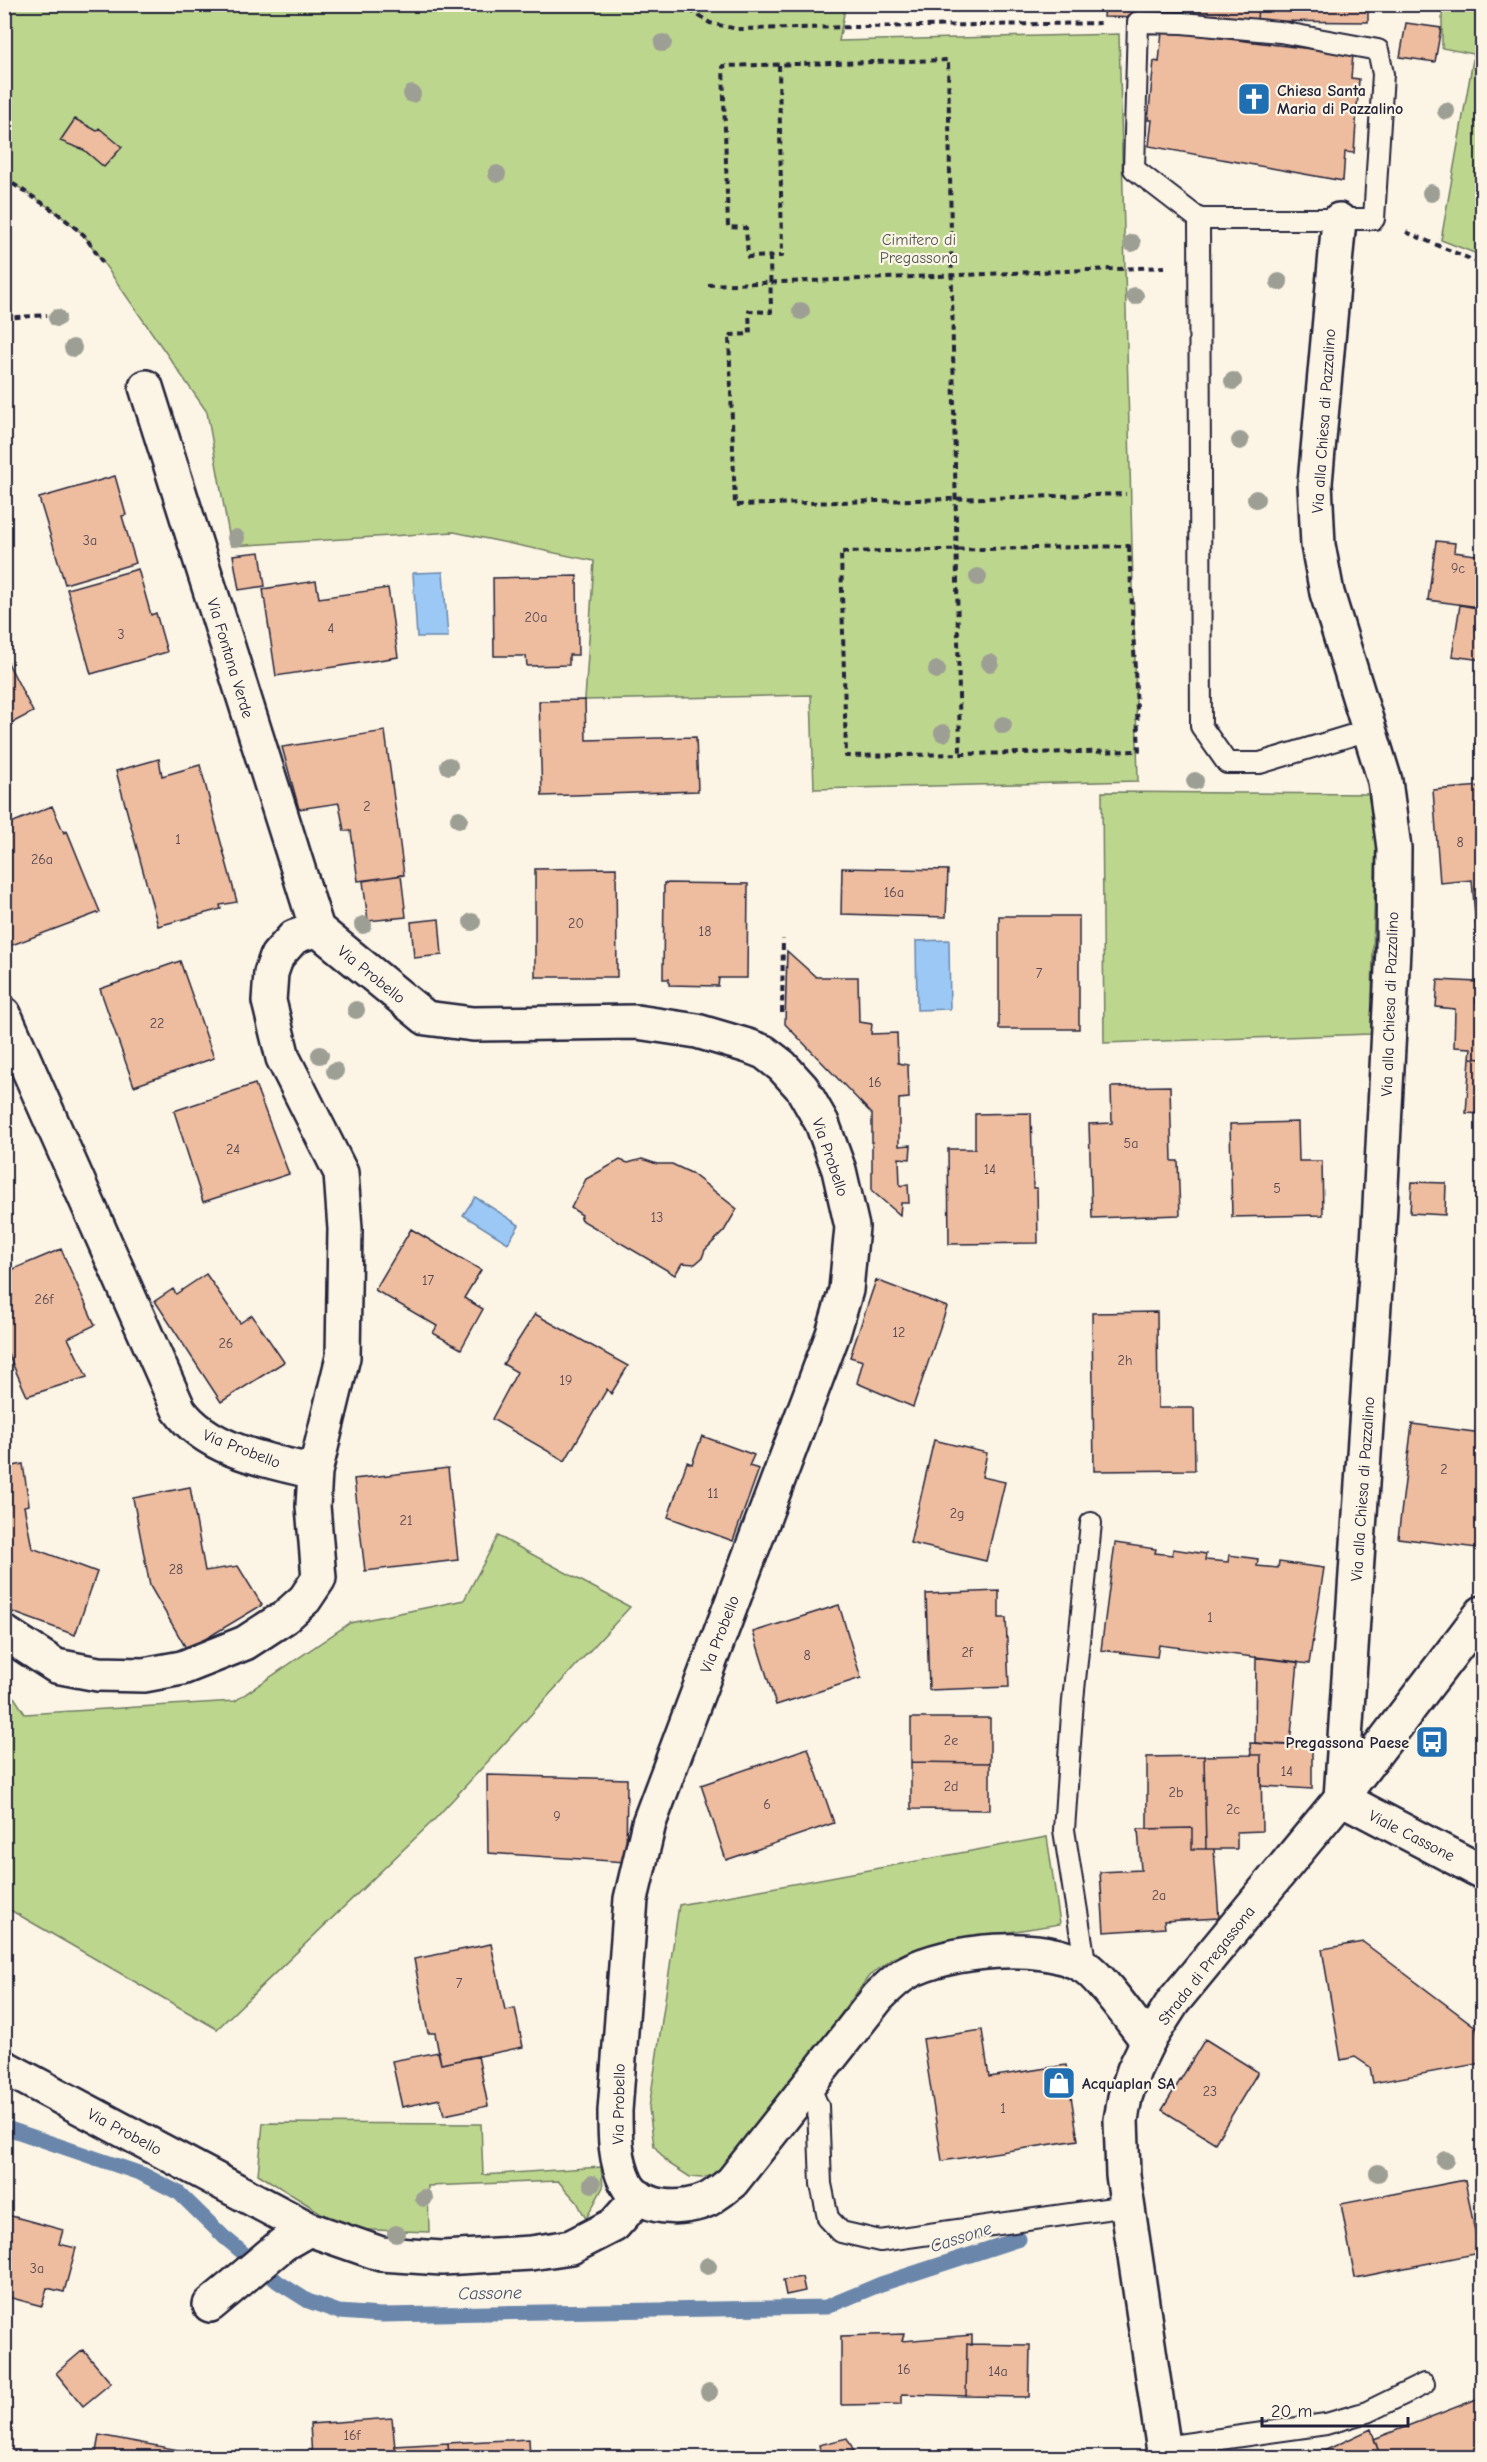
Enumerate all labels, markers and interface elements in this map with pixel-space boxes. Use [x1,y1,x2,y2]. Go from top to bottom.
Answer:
church icon: Chiesa Santa Maria di Pazzalino [1236,81,1272,117]
place label: Chiesa Santa Maria di Pazzalino [1277,82,1403,118]
park label: Cimitero di Pregassona [880,231,958,267]
street label: Via alla Chiesa di Pazzalino [1309,328,1339,514]
house number: 3a [83,532,97,549]
house number: 9c [1451,560,1465,577]
street label: Via Fontana Verde [203,596,257,720]
house number: 20a [524,609,548,626]
house number: 4 [328,620,335,637]
house number: 3 [117,626,125,643]
house number: 2 [363,798,371,815]
house number: 1 [175,831,181,848]
house number: 8 [1456,834,1464,851]
house number: 26a [31,851,53,868]
house number: 16a [884,884,904,901]
street label: Via alla Chiesa di Pazzalino [1378,911,1402,1097]
house number: 20 [568,915,584,932]
house number: 18 [699,923,711,940]
street label: Via Probello [334,942,409,1007]
house number: 7 [1036,965,1043,982]
house number: 22 [150,1015,164,1032]
house number: 16 [868,1074,882,1091]
street label: Via Probello [808,1116,852,1199]
house number: 5a [1124,1135,1138,1152]
house number: 24 [226,1141,240,1158]
house number: 14 [984,1161,996,1178]
house number: 5 [1273,1180,1281,1197]
house number: 13 [651,1209,663,1226]
house number: 17 [422,1272,434,1289]
house number: 26f [35,1291,54,1308]
house number: 12 [893,1324,905,1341]
house number: 26 [219,1335,233,1352]
house number: 2h [1118,1352,1132,1369]
house number: 19 [560,1372,572,1389]
street label: Via alla Chiesa di Pazzalino [1348,1396,1378,1582]
street label: Via Probello [200,1426,283,1472]
house number: 2 [1440,1461,1448,1478]
house number: 11 [707,1485,719,1502]
house number: 2g [950,1505,964,1522]
house number: 21 [400,1512,412,1529]
house number: 28 [169,1561,183,1578]
street label: Via Probello [697,1593,743,1676]
house number: 1 [1207,1609,1213,1626]
house number: 2f [961,1644,974,1661]
house number: 8 [803,1647,811,1664]
bus stop icon: Pregassona Paese [1414,1724,1450,1760]
house number: 2e [944,1732,958,1749]
place label: Pregassona Paese [1286,1734,1409,1752]
house number: 14 [1281,1763,1293,1780]
house number: 2d [944,1778,958,1795]
house number: 2b [1169,1784,1183,1801]
house number: 6 [763,1796,771,1813]
house number: 2c [1226,1801,1240,1818]
street label: Viale Cassone [1366,1807,1458,1865]
house number: 9 [553,1808,561,1825]
house number: 2a [1152,1887,1166,1904]
street label: Strada di Pregassona [1155,1903,1259,2029]
house number: 7 [456,1975,463,1992]
street label: Via Probello [609,2063,629,2145]
shop icon: Acquaplan SA [1041,2065,1077,2101]
place label: Acquaplan SA [1082,2075,1175,2093]
house number: 23 [1203,2083,1217,2100]
house number: 1 [1000,2100,1006,2117]
street label: Via Probello [84,2105,165,2159]
water label: Cassone [928,2218,995,2257]
house number: 3a [30,2260,44,2277]
water label: Cassone [458,2282,522,2305]
house number: 16 [897,2361,911,2378]
house number: 14a [988,2363,1008,2380]
scale bar [1262,2390,1408,2428]
text: 20 m [1271,2401,1312,2422]
house number: 16f [343,2427,362,2444]

